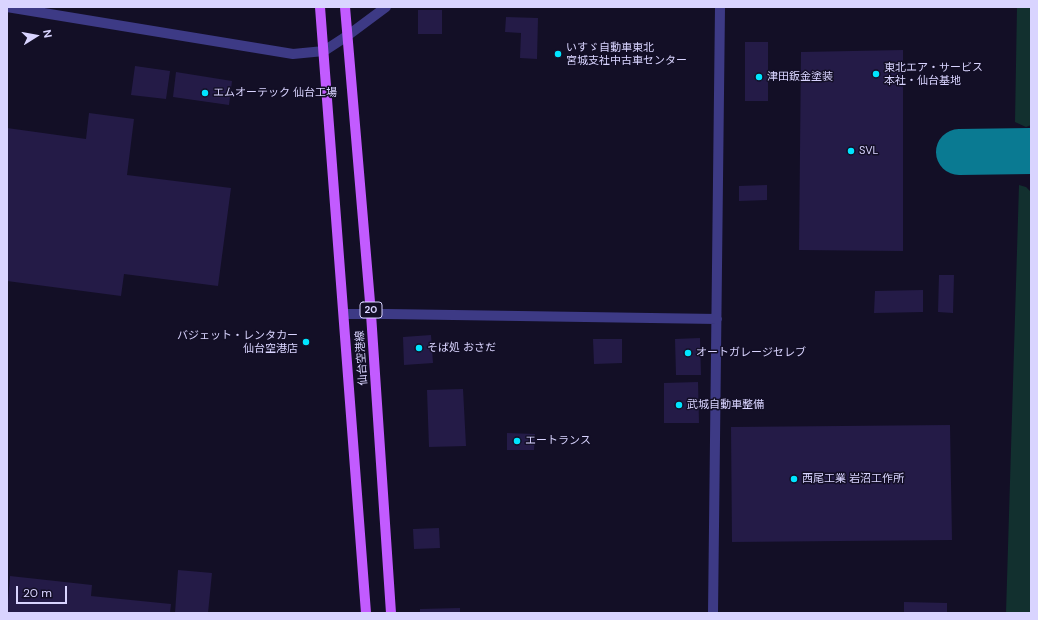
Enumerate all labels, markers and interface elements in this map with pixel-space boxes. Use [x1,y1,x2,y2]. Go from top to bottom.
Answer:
north arrow [16,16,56,56]
text: N [40,28,55,39]
place label: いすゞ自動車東北 宮城支社中古車センター [566,41,687,67]
marker: いすゞ自動車東北 宮城支社中古車センター [553,49,563,59]
place label: 東北エア・サービス 本社・仙台基地 [884,61,983,87]
marker: 東北エア・サービス 本社・仙台基地 [871,69,881,79]
place label: 津田鈑金塗装 [767,70,833,84]
marker: 津田鈑金塗装 [754,72,764,82]
place label: エムオーテック 仙台工場 [213,86,337,100]
marker: エムオーテック 仙台工場 [200,88,210,98]
place label: SVL [859,144,878,158]
marker: SVL [846,146,856,156]
road number: 20 [360,302,382,318]
place label: バジェット・レンタカー 仙台空港店 [177,329,298,355]
street label: 仙台空港線 [353,330,371,386]
marker: バジェット・レンタカー 仙台空港店 [301,337,311,347]
place label: そば処 おさだ [427,341,496,355]
marker: そば処 おさだ [414,343,424,353]
place label: オートガレージセレブ [696,346,806,360]
marker: オートガレージセレブ [683,348,693,358]
place label: 武城自動車整備 [687,398,764,412]
marker: 武城自動車整備 [674,400,684,410]
place label: エートランス [525,434,591,448]
marker: エートランス [512,436,522,446]
place label: 西尾工業 岩沼工作所 [802,472,904,486]
marker: 西尾工業 岩沼工作所 [789,474,799,484]
scale bar [18,578,69,604]
text: 20 m [23,585,52,601]

